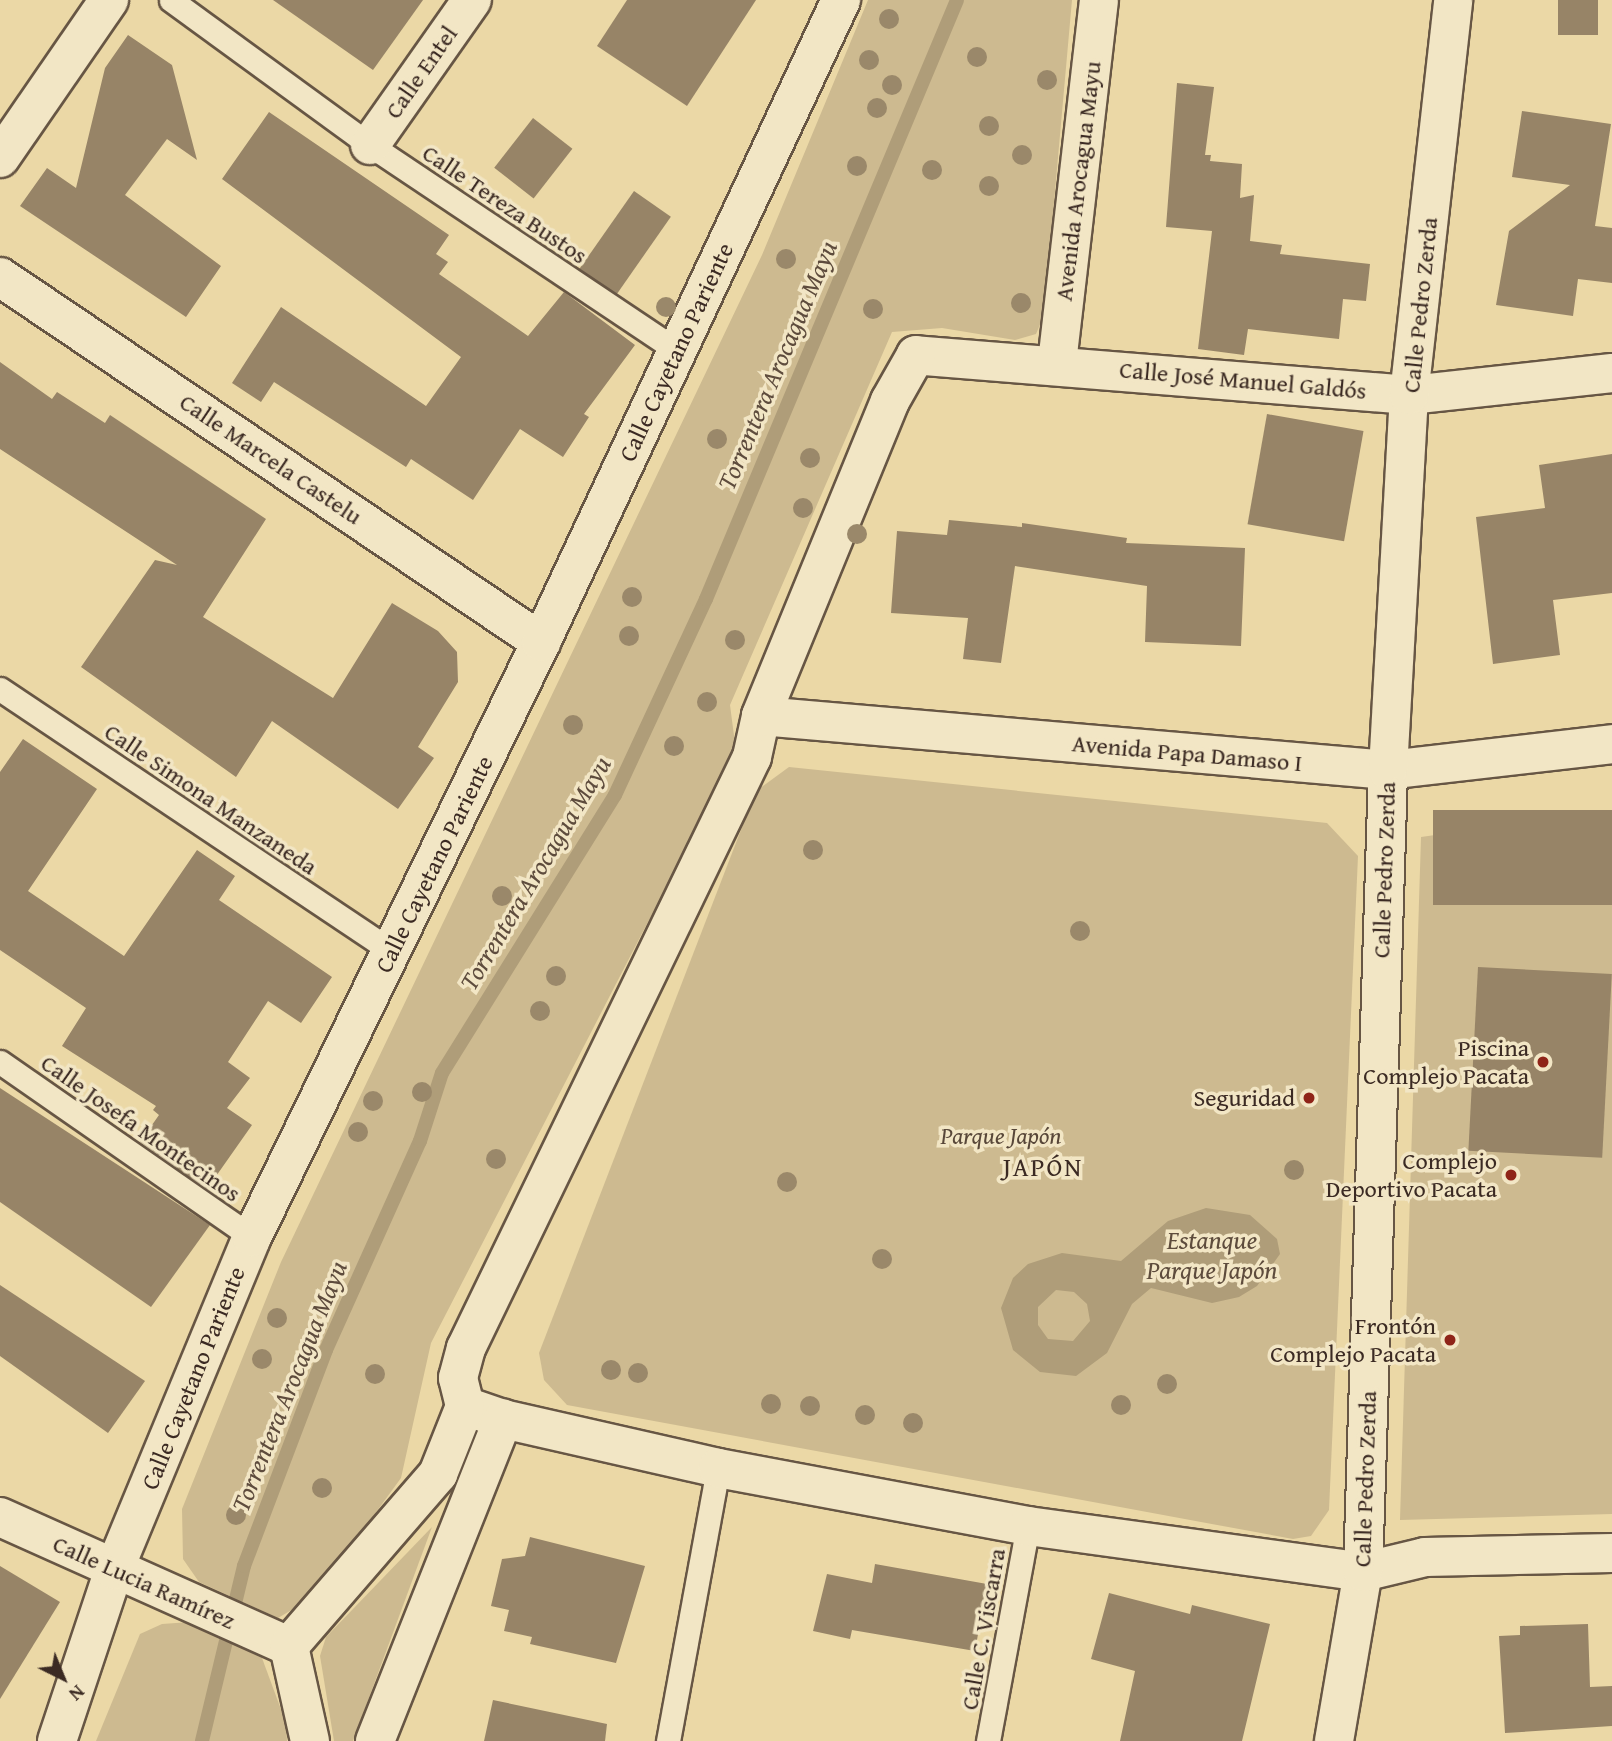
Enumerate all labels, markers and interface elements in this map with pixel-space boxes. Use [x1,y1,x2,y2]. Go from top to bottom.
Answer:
street label: Calle Entel [379,20,463,124]
street label: Avenida Arocagua Mayu [1049,59,1107,303]
street label: Calle Tereza Bustos [417,138,593,270]
street label: Calle Pedro Zerda [1396,216,1444,394]
water label: Torrentera Arocagua Mayu [710,236,844,494]
street label: Calle Cayetano Pariente [613,238,739,466]
street label: Calle José Manuel Galdós [1118,355,1368,405]
street label: Calle Marcela Castelu [174,387,368,531]
street label: Calle Simona Manzaneda [99,717,323,881]
street label: Avenida Papa Damaso I [1071,729,1303,777]
water label: Torrentera Arocagua Mayu [453,750,617,996]
street label: Calle Cayetano Pariente [369,751,499,977]
street label: Calle Pedro Zerda [1367,781,1401,959]
place label: Piscina Complejo Pacata [1363,1034,1529,1090]
street label: Calle Josefa Montecinos [36,1048,246,1208]
marker: Piscina Complejo Pacata [1535,1054,1551,1070]
place label: Seguridad [1194,1084,1295,1112]
marker: Seguridad [1301,1090,1317,1106]
park label: Parque Japón [941,1122,1061,1150]
place label: Complejo Deportivo Pacata [1326,1147,1497,1203]
district label: JAPÓN [1003,1151,1083,1183]
marker: Complejo Deportivo Pacata [1503,1167,1519,1183]
water label: Estanque Parque Japón [1147,1224,1277,1286]
water label: Torrentera Arocagua Mayu [224,1256,354,1516]
street label: Calle Cayetano Pariente [135,1262,251,1494]
place label: Frontón Complejo Pacata [1270,1312,1436,1368]
marker: Frontón Complejo Pacata [1442,1332,1458,1348]
street label: Calle Pedro Zerda [1348,1390,1382,1568]
street label: Calle Lucia Ramírez [49,1529,239,1635]
street label: Calle C. Viscarra [955,1546,1011,1712]
north arrow [28,1643,98,1713]
text: N [63,1679,92,1708]

